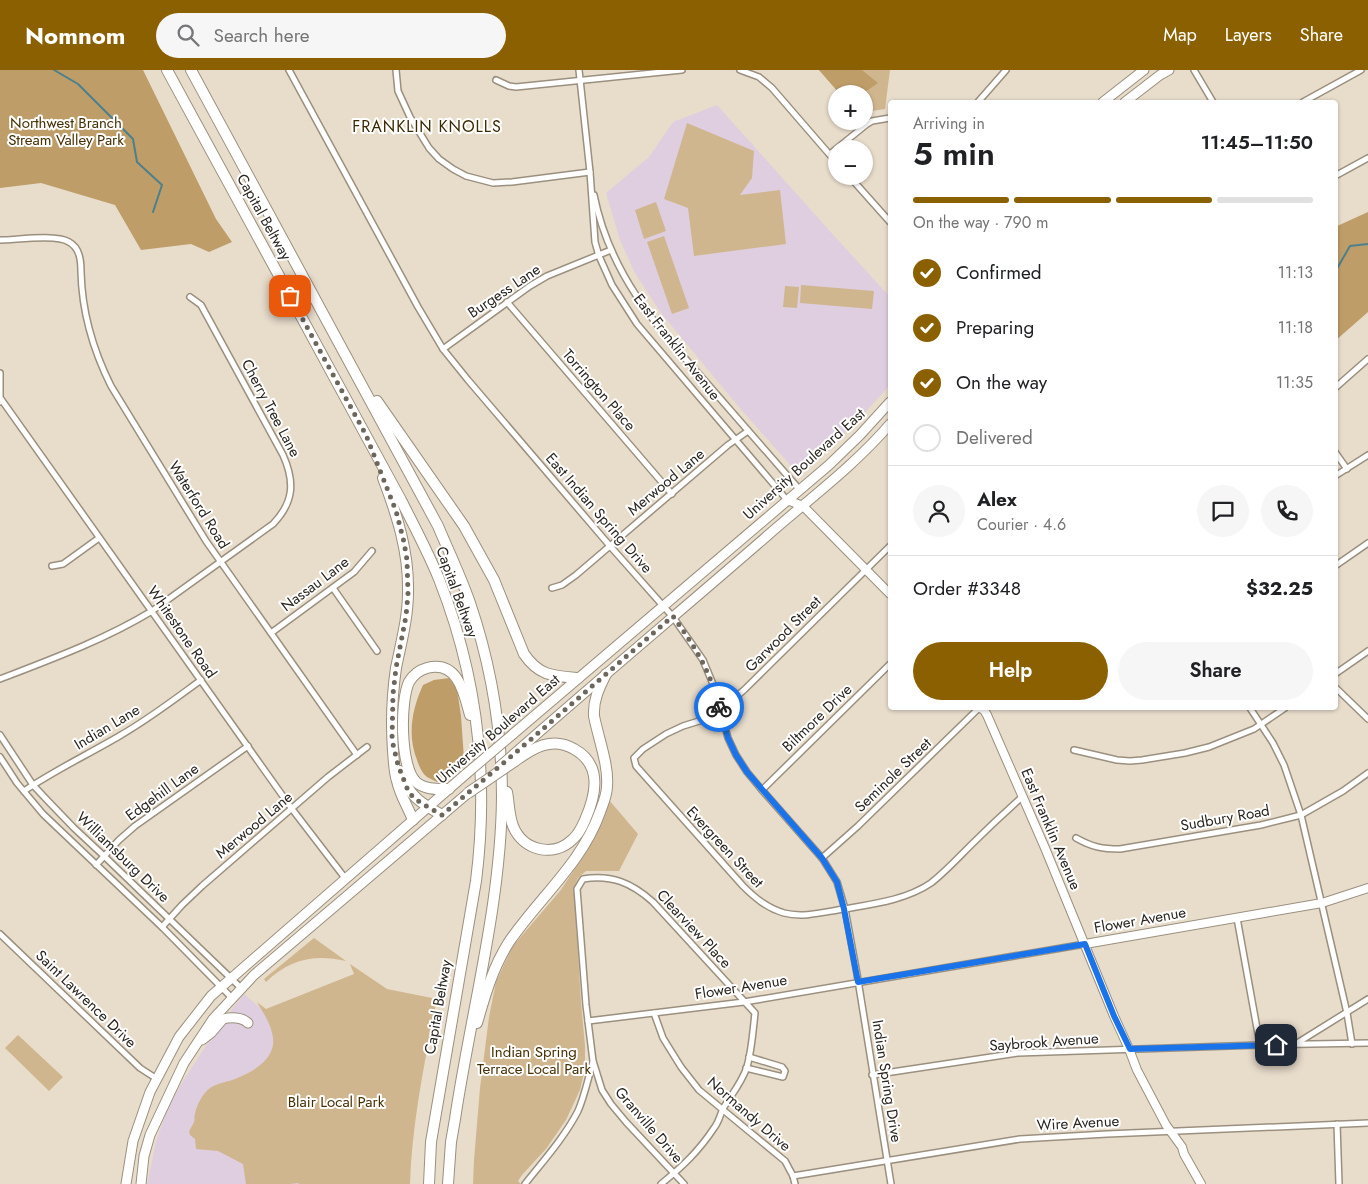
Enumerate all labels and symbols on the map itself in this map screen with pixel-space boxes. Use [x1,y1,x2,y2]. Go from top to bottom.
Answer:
park label: Northwest Branch Stream Valley Park [8,112,124,151]
district label: FRANKLIN KNOLLS [352,115,502,138]
street label: Capital Beltway [231,170,297,265]
street label: Burgess Lane [463,258,545,323]
pin [269,275,311,317]
street label: East Franklin Avenue [628,289,726,405]
street label: Torrington Place [557,344,641,436]
street label: Cherry Tree Lane [236,355,306,461]
street label: University Boulevard East [738,403,870,525]
street label: Merwood Lane [623,443,709,521]
street label: East Indian Spring Drive [540,448,658,578]
street label: Waterford Road [163,457,235,553]
street label: Capital Beltway [430,543,484,641]
street label: Nassau Lane [276,551,354,617]
street label: Whitestone Road [142,581,222,683]
street label: Garwood Street [740,591,826,677]
street label: University Boulevard East [431,669,565,789]
street label: Biltmore Drive [777,679,857,757]
courier [694,682,744,732]
street label: Indian Lane [70,699,144,755]
street label: Seminole Street [850,732,937,817]
street label: Edgehill Lane [121,758,203,826]
street label: East Franklin Avenue [1015,765,1087,893]
street label: Merwood Lane [211,786,297,864]
street label: Sudbury Road [1179,799,1271,837]
street label: Evergreen Street [681,801,769,893]
street label: Williamsburg Drive [71,807,175,908]
street label: Clearview Place [652,885,737,974]
street label: Flower Avenue [1092,901,1188,939]
street label: Saint Lawrence Drive [31,945,142,1053]
street label: Capital Beltway [419,958,457,1056]
street label: Flower Avenue [693,969,789,1005]
street label: Indian Spring Drive [866,1018,908,1144]
pin [1255,1024,1297,1066]
street label: Saybrook Avenue [989,1027,1100,1057]
park label: Indian Spring Terrace Local Park [477,1041,591,1080]
street label: Normandy Drive [702,1071,796,1157]
street label: Granville Drive [610,1082,689,1168]
park label: Blair Local Park [288,1091,385,1113]
street label: Wire Avenue [1036,1110,1120,1136]

